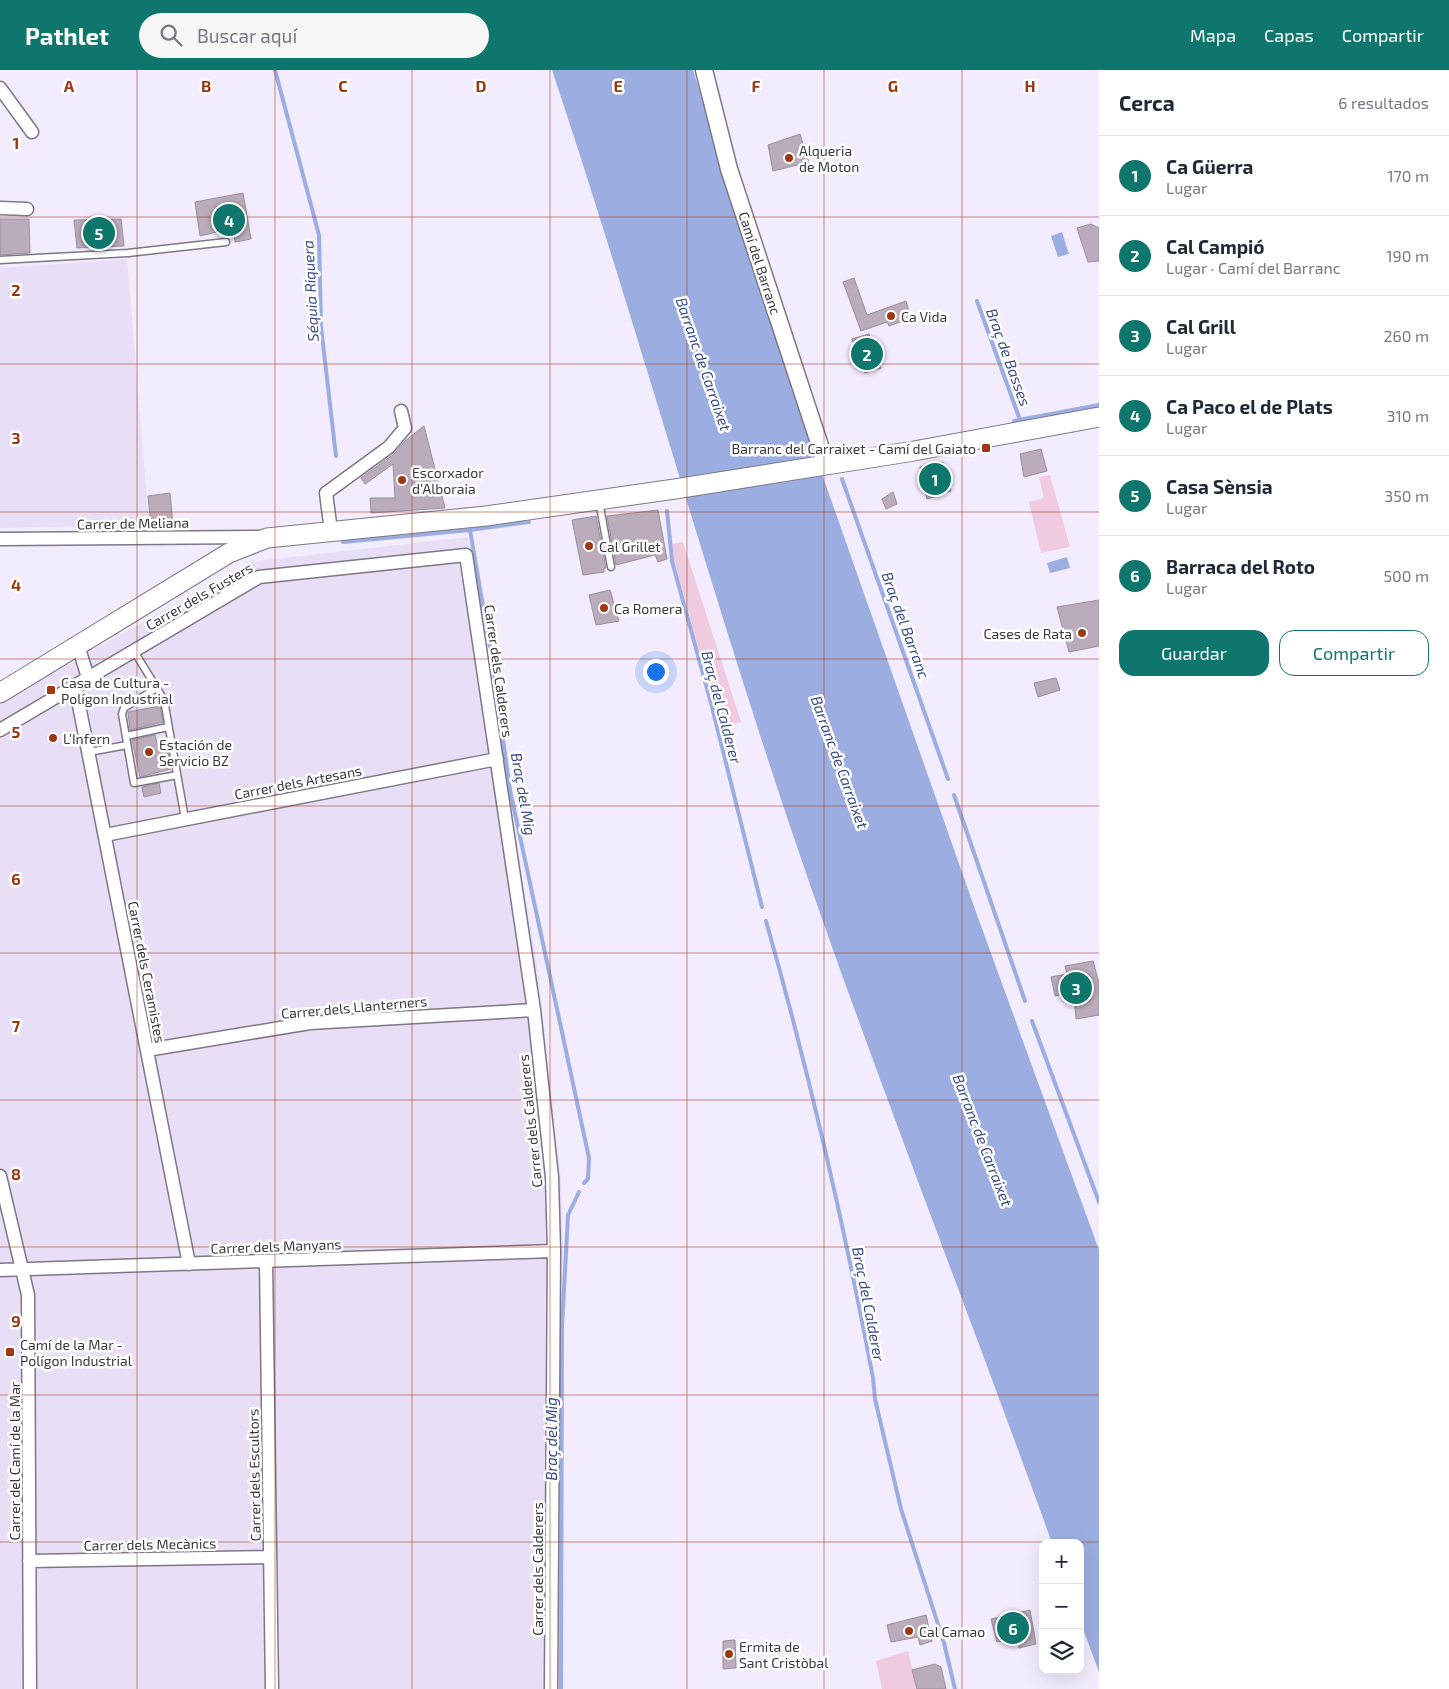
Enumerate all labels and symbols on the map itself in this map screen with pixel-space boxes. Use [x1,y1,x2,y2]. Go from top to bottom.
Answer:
text: A [64,76,75,95]
text: B [201,76,211,95]
text: C [338,76,348,95]
text: D [476,76,487,95]
text: E [613,76,623,95]
text: F [752,76,761,95]
text: G [888,76,898,95]
text: H [1024,76,1036,95]
text: 1 [13,133,19,152]
place label: Alqueria de Moton [799,142,859,175]
marker: Alqueria de Moton [783,152,795,164]
pin: 4 [213,201,245,239]
street label: Camí del Barranc [735,209,785,317]
pin: 5 [83,214,115,252]
water label: Séquia Riquera [298,240,322,342]
text: 2 [11,280,21,299]
water label: Barranc de Carraixet [673,295,735,433]
water label: Braç de Basses [982,306,1035,409]
place label: Ca Vida [901,308,947,325]
marker: Ca Vida [885,310,897,322]
pin: 2 [851,335,883,373]
text: 3 [11,428,21,447]
place label: Barranc del Carraixet - Camí del Gaiato [732,440,976,457]
marker: Barranc del Carraixet - Camí del Gaiato [980,442,992,454]
pin: 1 [919,460,951,498]
place label: Escorxador d'Alboraia [412,464,484,497]
marker: Escorxador d'Alboraia [396,474,408,486]
street label: Carrer de Meliana [77,514,189,532]
place label: Cal Grillet [599,538,661,555]
marker: Cal Grillet [583,540,595,552]
street label: Carrer dels Fusters [143,558,255,634]
water label: Braç del Barranc [877,569,934,681]
text: 4 [11,575,21,594]
place label: Ca Romera [614,600,682,617]
marker: Ca Romera [598,602,610,614]
street label: Carrer dels Calderers [481,604,517,738]
place label: Cases de Rata [983,625,1072,642]
marker: Cases de Rata [1076,627,1088,639]
water label: Braç del Calderer [697,649,746,767]
your location [643,659,669,685]
place label: Casa de Cultura - Polígon Industrial [61,674,174,707]
marker: Casa de Cultura - Polígon Industrial [45,684,57,696]
water label: Barranc de Carraixet [808,693,873,831]
text: 5 [12,722,21,741]
place label: L'Infern [63,730,110,747]
marker: L'Infern [47,732,59,744]
place label: Estación de Servicio BZ [159,736,232,769]
marker: Estación de Servicio BZ [143,746,155,758]
water label: Braç del Mig [507,751,540,837]
street label: Carrer dels Artesans [233,761,363,803]
text: 6 [11,869,21,888]
street label: Carrer dels Ceramistes [125,900,169,1044]
pin: 3 [1060,969,1092,1007]
street label: Carrer dels Llanterners [280,992,428,1022]
text: 7 [12,1016,21,1035]
street label: Carrer dels Calderers [515,1054,545,1188]
water label: Barranc de Carraixet [950,1071,1017,1209]
text: 8 [11,1164,21,1183]
street label: Carrer dels Manyans [210,1235,342,1257]
water label: Braç del Calderer [848,1245,889,1364]
text: 9 [11,1311,21,1330]
place label: Camí de la Mar - Polígon Industrial [20,1336,133,1369]
marker: Camí de la Mar - Polígon Industrial [4,1346,16,1358]
street label: Carrer del Camí de la Mar [6,1381,23,1540]
water label: Braç del Mig [542,1397,561,1481]
street label: Carrer dels Escultors [244,1409,264,1541]
street label: Carrer dels Calderers [529,1502,546,1636]
street label: Carrer dels Mecànics [84,1534,216,1554]
pin: 6 [997,1609,1029,1647]
place label: Cal Camao [919,1623,985,1640]
marker: Cal Camao [903,1625,915,1637]
place label: Ermita de Sant Cristòbal [739,1638,829,1671]
marker: Ermita de Sant Cristòbal [723,1648,735,1660]

